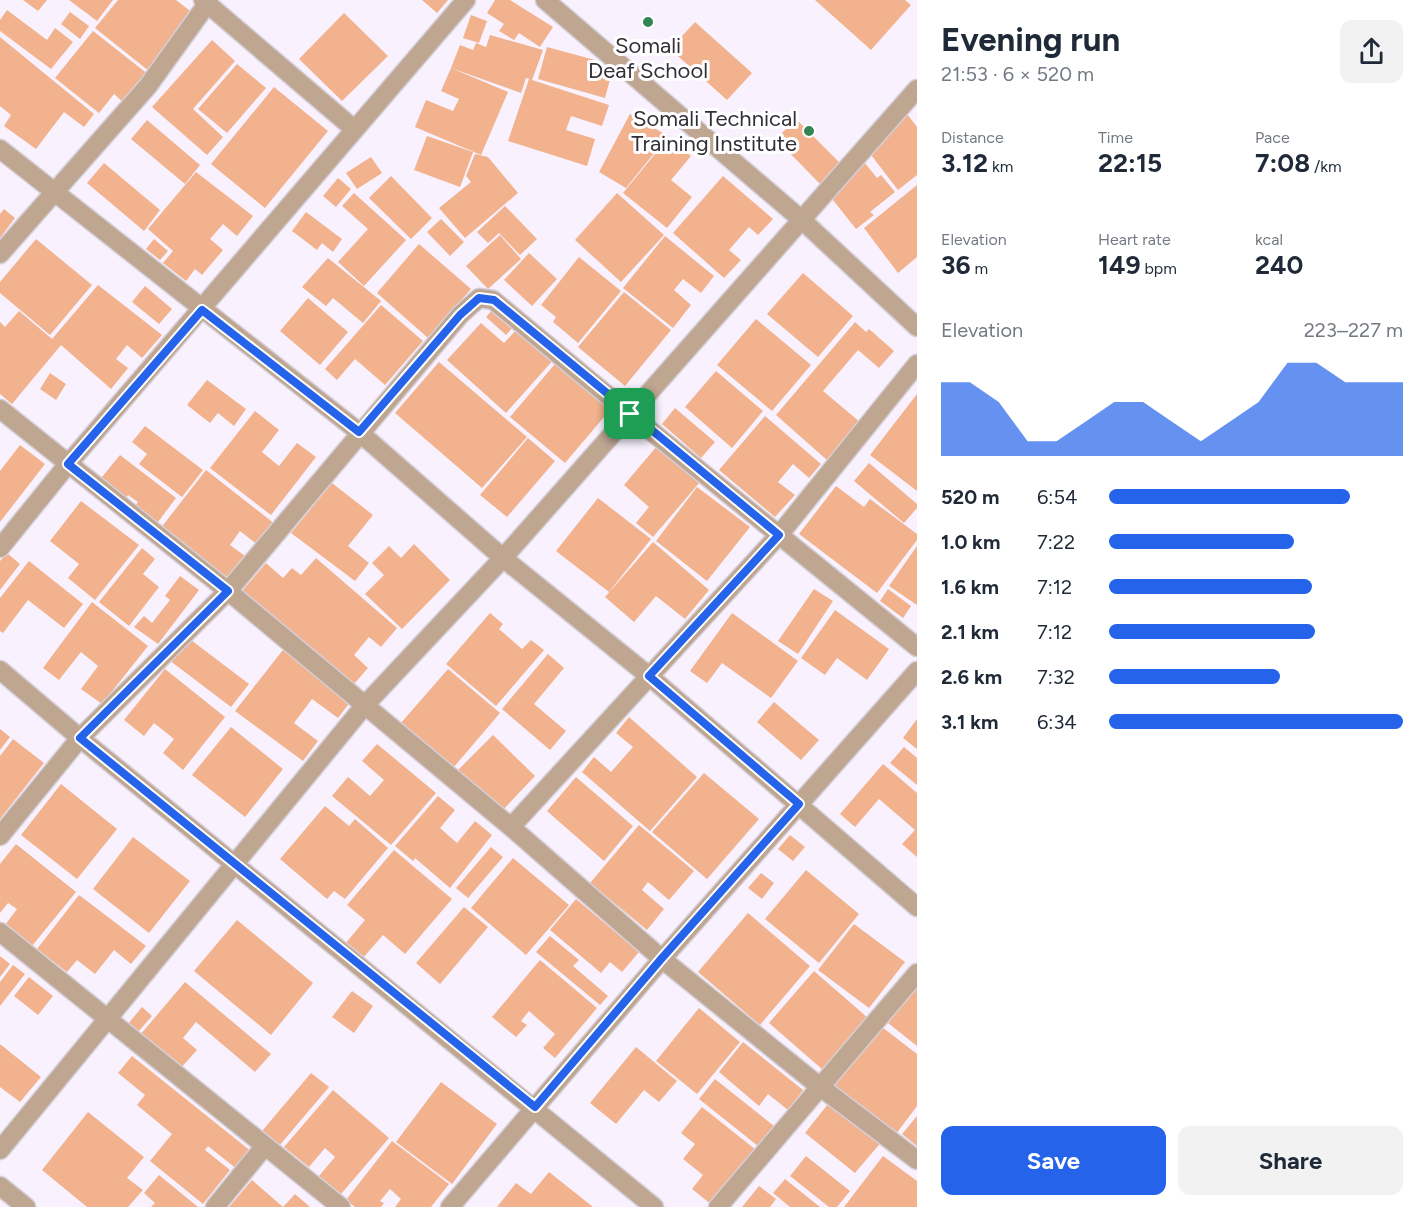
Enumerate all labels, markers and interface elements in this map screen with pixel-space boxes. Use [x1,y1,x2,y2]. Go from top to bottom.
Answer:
marker: Somali Deaf School [641,15,655,29]
text: Evening run [941,20,1120,59]
button: share [1340,20,1403,83]
place label: Somali Deaf School [588,32,708,84]
text: 21:53 · 6 × 520 m [941,62,1094,86]
place label: Somali Technical Training Institute [631,105,797,157]
marker: Somali Technical Training Institute [802,124,816,138]
text: Distance [941,128,1004,147]
text: Time [1098,128,1133,147]
text: Pace [1255,128,1290,147]
text: 3.12 [941,147,988,179]
text: 22:15 [1098,147,1162,179]
text: 7:08 [1255,147,1310,179]
text: km [988,157,1013,176]
text: /km [1310,157,1342,176]
text: Elevation [941,230,1007,249]
text: Heart rate [1098,230,1171,249]
text: kcal [1255,230,1283,249]
text: 36 [941,249,971,281]
text: 149 [1098,249,1141,281]
text: 240 [1255,249,1303,281]
text: m [971,259,988,278]
text: bpm [1141,259,1177,278]
text: Elevation [941,318,1023,342]
text: 223–227 m [1304,318,1403,342]
pin [604,388,655,439]
icon: arrive [613,397,646,430]
text: 520 m [941,485,999,509]
text: 6:54 [1037,485,1077,509]
text: 1.0 km [941,530,1000,554]
text: 7:22 [1037,530,1075,554]
text: 1.6 km [941,575,999,599]
text: 7:12 [1037,575,1072,599]
text: 2.1 km [941,620,999,644]
text: 7:12 [1037,620,1072,644]
text: 2.6 km [941,665,1002,689]
text: 7:32 [1037,665,1075,689]
text: 3.1 km [941,710,998,734]
text: 6:34 [1037,710,1077,734]
button: Save [941,1126,1166,1195]
button: Share [1178,1126,1403,1195]

